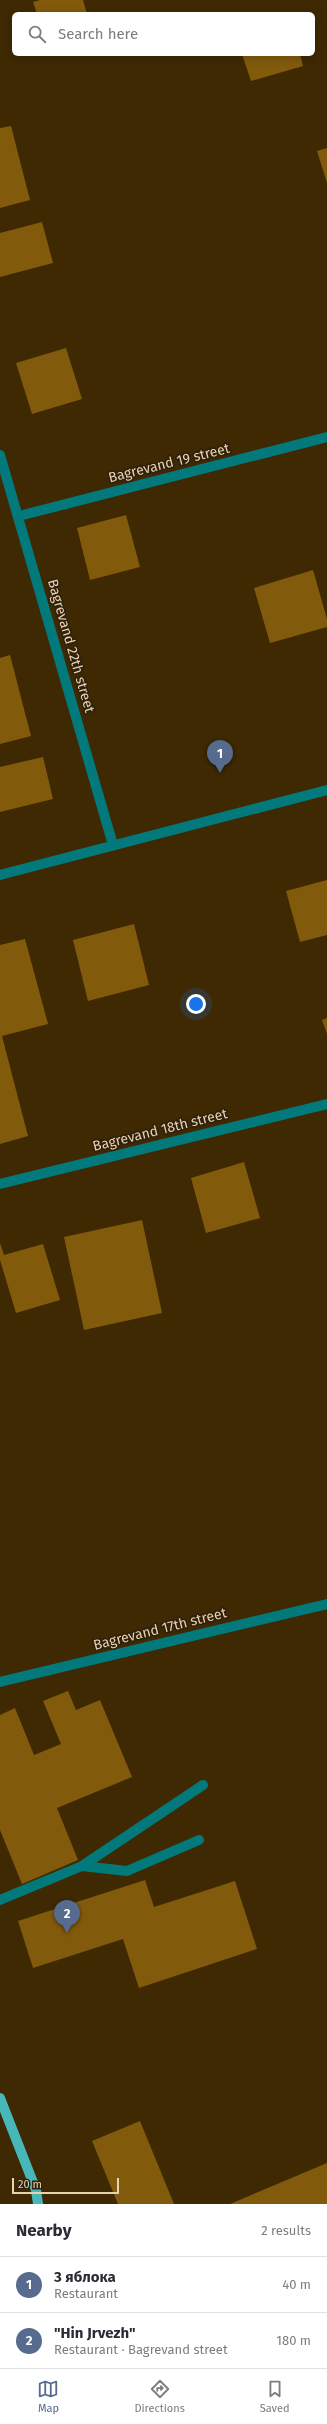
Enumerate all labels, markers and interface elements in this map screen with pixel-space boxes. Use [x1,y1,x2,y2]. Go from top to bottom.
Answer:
search box [12,12,315,56]
icon: search [26,23,48,45]
text: Search here [58,25,138,43]
street label: Bagrevand 19 street [107,439,232,486]
street label: Bagrevand 22th street [44,577,98,716]
pin: 1 [207,740,233,773]
your location [186,994,206,1014]
street label: Bagrevand 18th street [91,1105,230,1155]
street label: Bagrevand 17th street [92,1604,229,1654]
pin: 2 [54,1900,80,1933]
scale bar [12,2176,119,2195]
text: 20 m [18,2178,42,2191]
text: Nearby [16,2220,71,2241]
text: 2 results [261,2223,311,2238]
text: 3 яблока [54,2268,116,2286]
text: 1 [26,2277,32,2292]
text: 40 m [282,2277,311,2292]
text: Restaurant [54,2286,118,2301]
text: "Hin Jrvezh" [54,2324,135,2342]
text: 2 [26,2333,32,2348]
text: 180 m [276,2333,311,2348]
text: Restaurant · Bagrevand street [54,2342,228,2357]
tab: Map [37,2378,59,2415]
tab: Directions [134,2378,185,2415]
tab: Saved [260,2378,290,2415]

